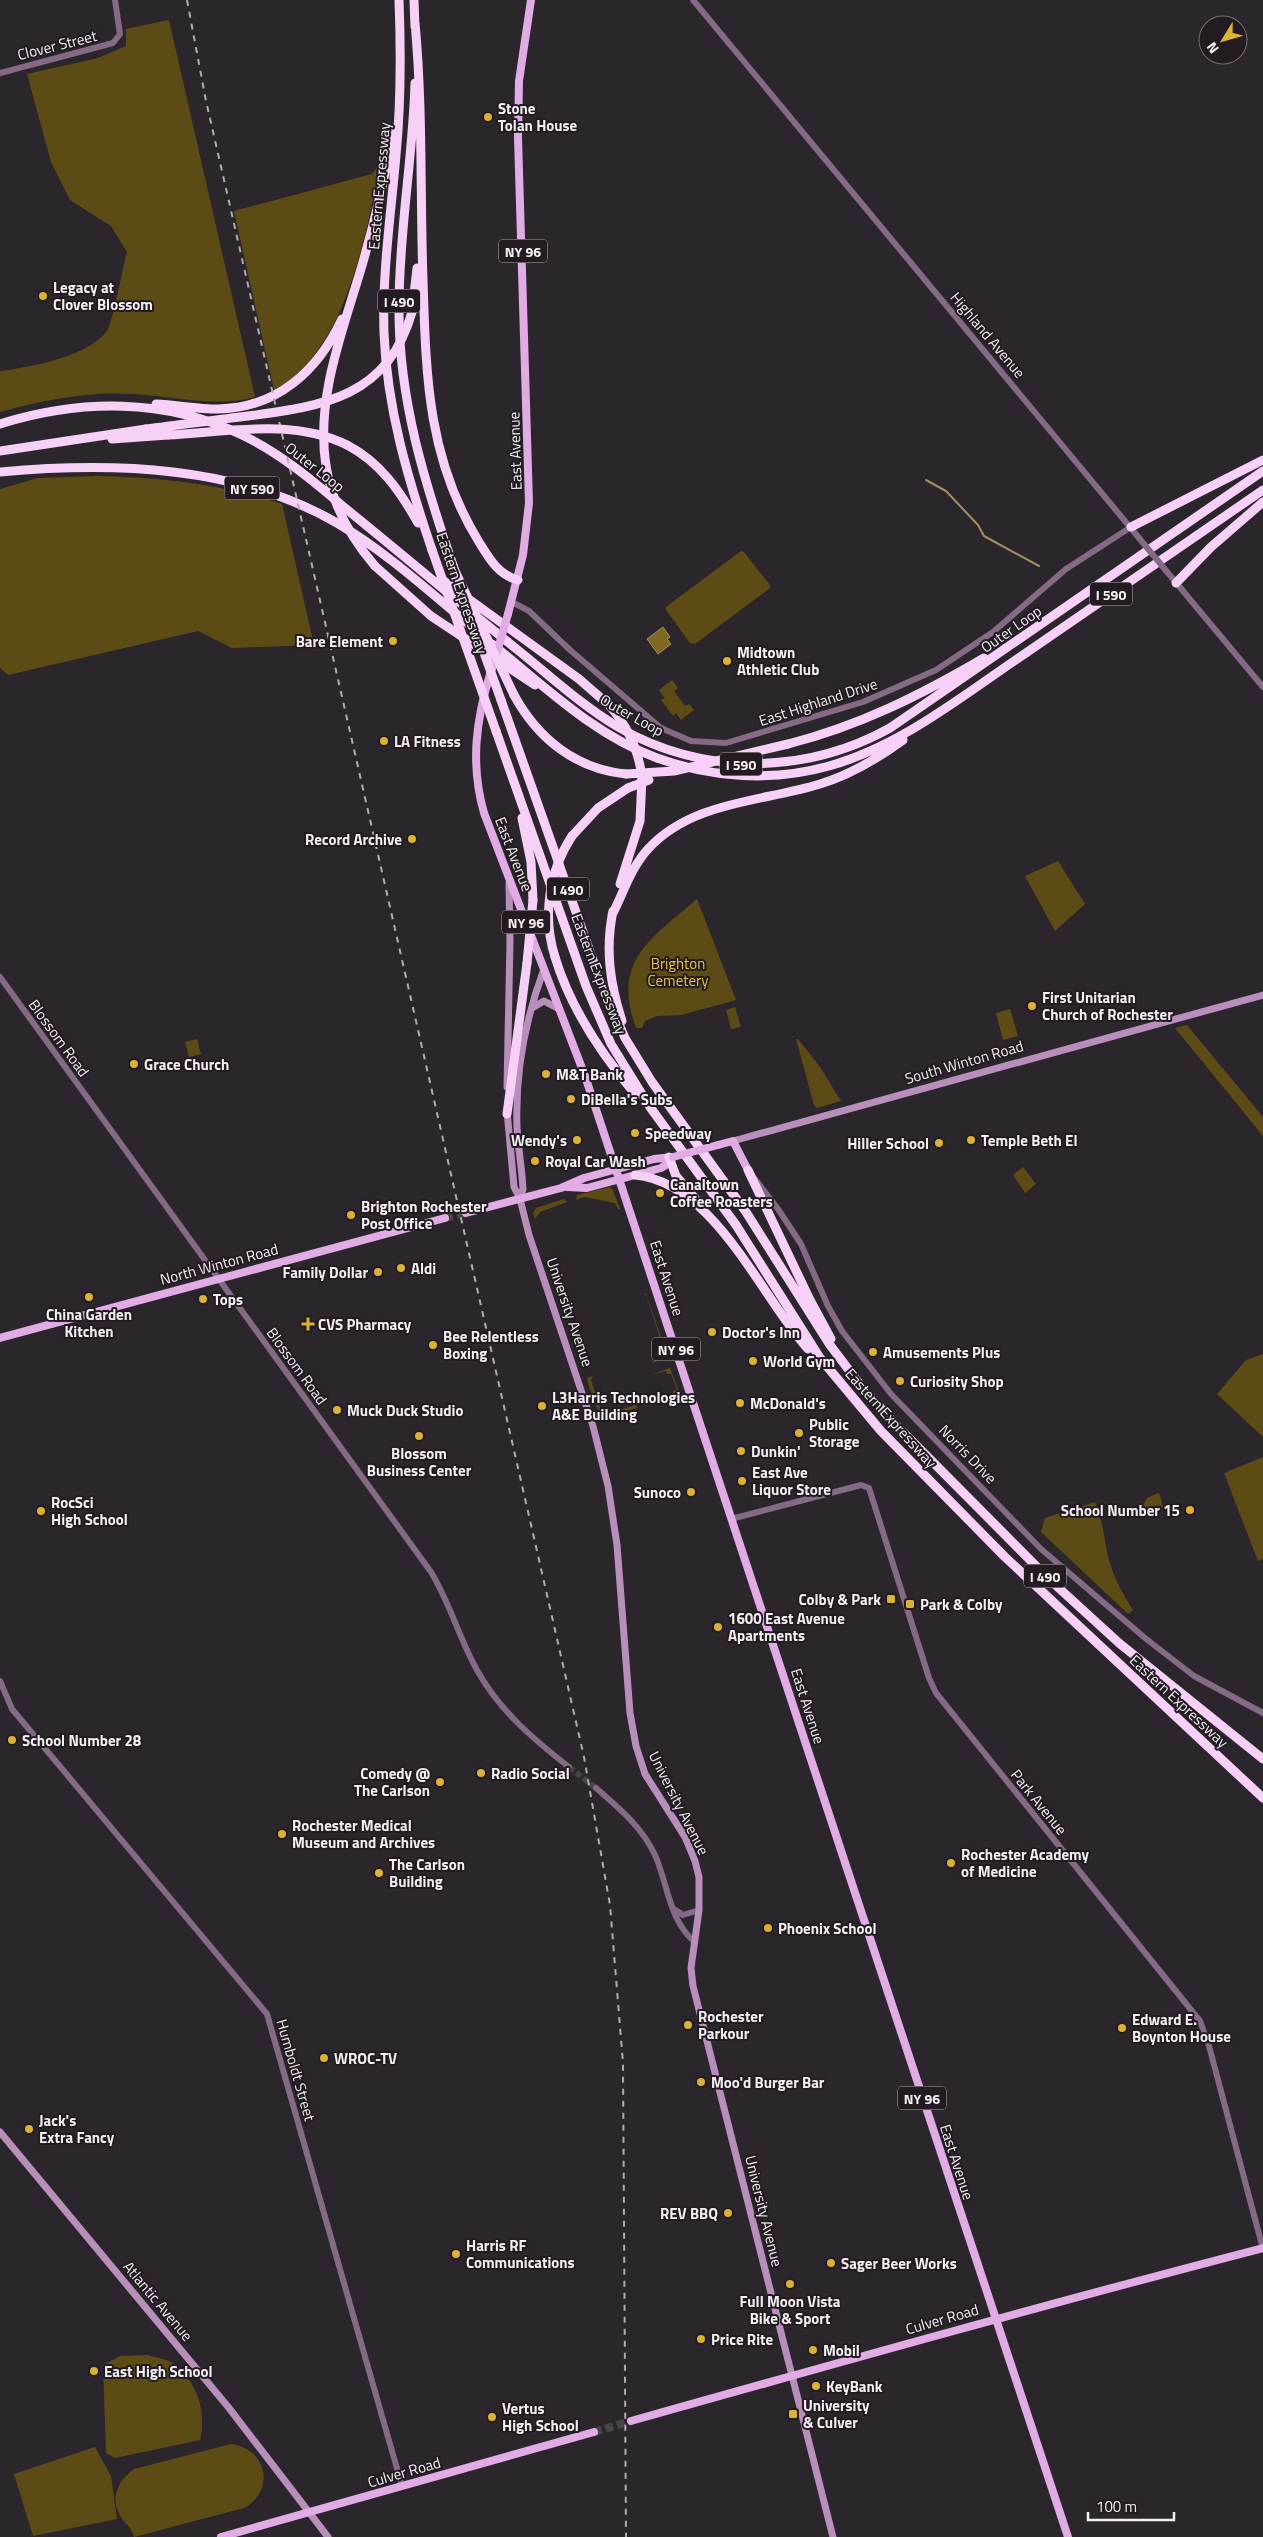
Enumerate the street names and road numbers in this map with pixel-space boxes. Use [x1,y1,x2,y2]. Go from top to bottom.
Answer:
street label: Clover Street [15,24,100,66]
street label: Eastern Expressway [362,121,396,251]
road number: NY 96 [499,240,547,262]
street label: Highland Avenue [945,287,1031,383]
road number: I 490 [378,290,420,312]
street label: East Avenue [502,411,528,491]
street label: Outer Loop [280,436,350,498]
road number: NY 590 [224,476,280,499]
street label: Eastern Expressway [430,529,494,657]
road number: I 590 [1090,582,1132,606]
street label: Outer Loop [976,599,1046,659]
street label: East Highland Drive [756,672,880,732]
street label: Outer Loop [596,688,668,742]
road number: I 590 [720,752,762,776]
street label: East Avenue [489,813,539,895]
road number: I 490 [547,878,589,901]
road number: NY 96 [502,910,550,934]
street label: Eastern Expressway [565,910,633,1038]
street label: Blossom Road [23,995,95,1081]
street label: South Winton Road [902,1034,1026,1090]
street label: North Winton Road [157,1237,281,1291]
street label: East Avenue [644,1237,690,1319]
street label: University Avenue [541,1254,599,1370]
street label: Blossom Road [261,1323,333,1409]
road number: NY 96 [652,1338,700,1360]
street label: Eastern Expressway [840,1363,942,1473]
street label: Norris Drive [934,1419,1002,1489]
road number: I 490 [1024,1564,1066,1588]
street label: Eastern Expressway [1124,1649,1234,1753]
street label: East Avenue [785,1665,831,1747]
street label: University Avenue [643,1747,715,1859]
street label: Park Avenue [1005,1764,1073,1840]
street label: Humboldt Street [270,2016,322,2124]
road number: NY 96 [898,2086,946,2110]
street label: East Avenue [934,2121,980,2203]
street label: University Avenue [739,2153,789,2269]
street label: Atlantic Avenue [118,2256,198,2346]
street label: Culver Road [903,2298,981,2340]
street label: Culver Road [365,2451,443,2493]

